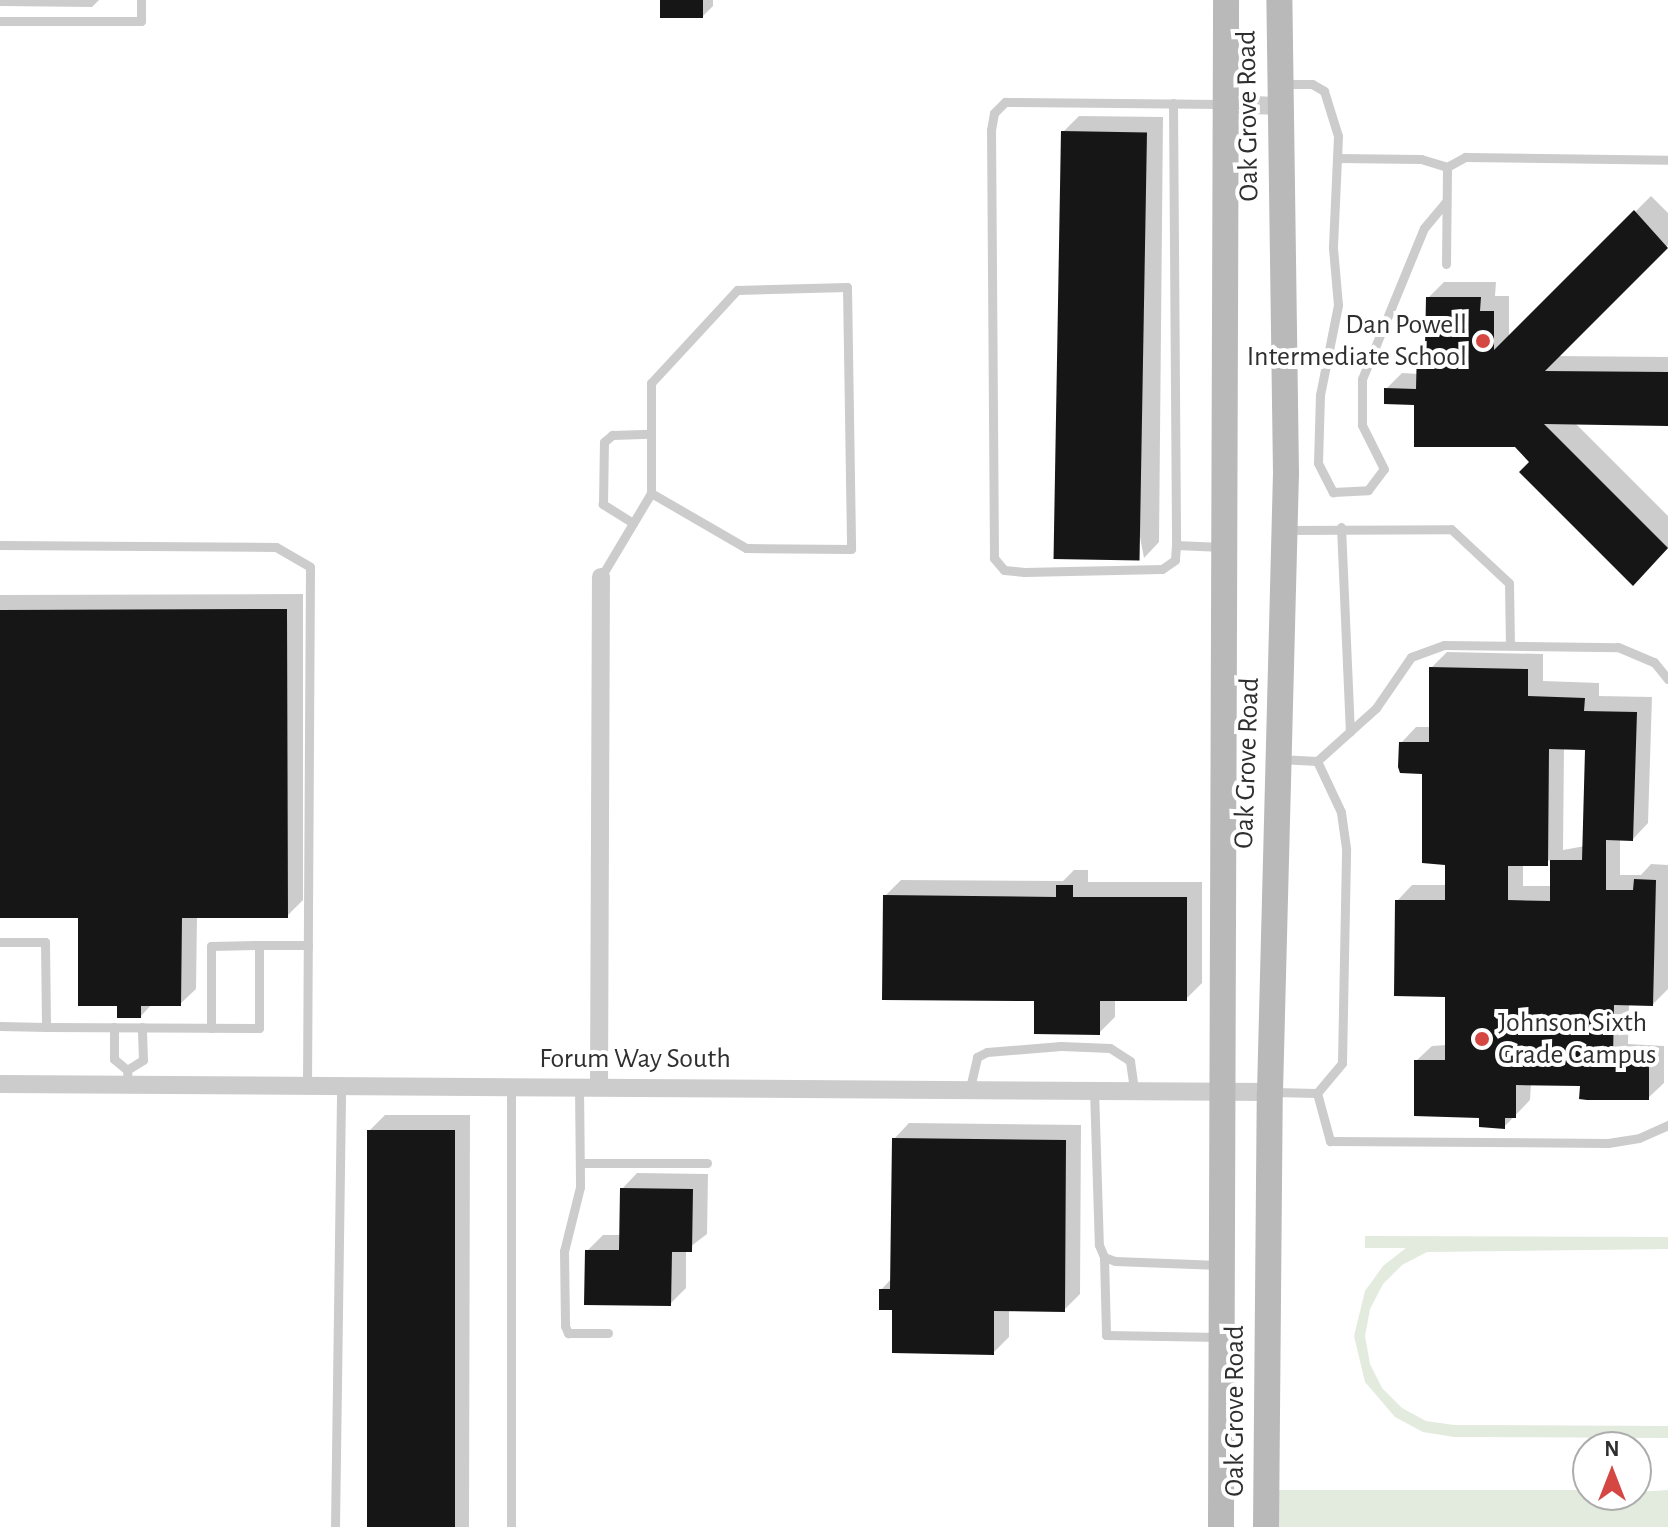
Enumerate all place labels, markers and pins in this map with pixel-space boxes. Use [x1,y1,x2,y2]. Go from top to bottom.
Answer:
place label: Dan Powell Intermediate School [1247,308,1467,374]
marker: Dan Powell Intermediate School [1474,332,1492,350]
place label: Johnson Sixth Grade Campus [1498,1006,1656,1072]
marker: Johnson Sixth Grade Campus [1473,1030,1491,1048]

